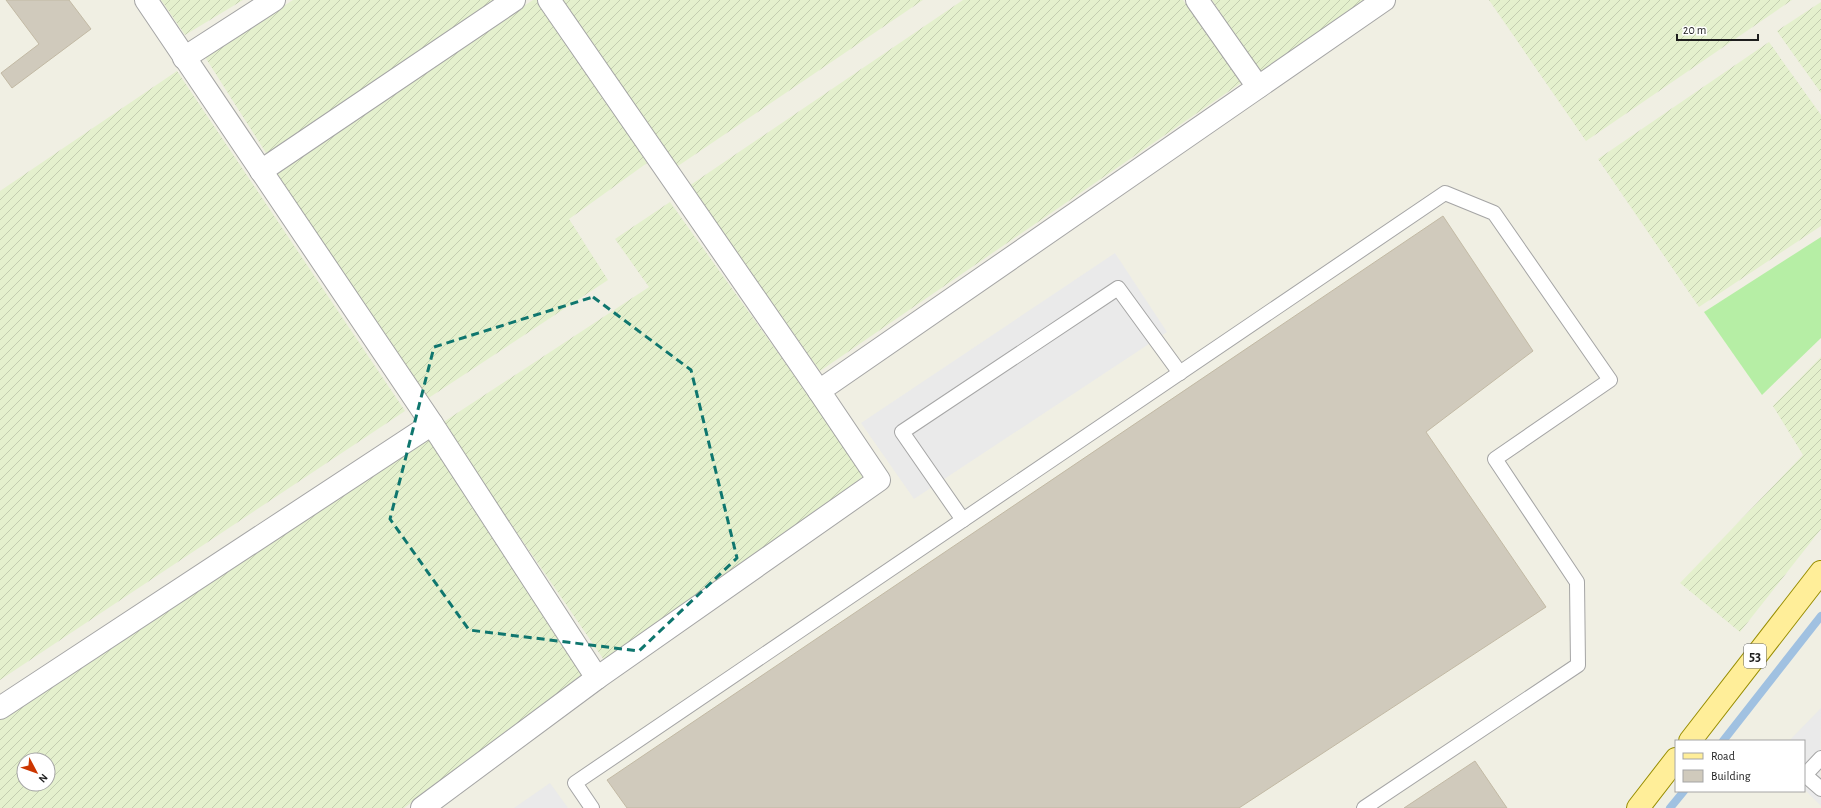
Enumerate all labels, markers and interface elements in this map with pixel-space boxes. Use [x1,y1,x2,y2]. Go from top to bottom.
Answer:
scale bar [1677,16,1758,42]
text: 20 m [1683,24,1706,36]
road number: 53 [1744,644,1766,668]
legend [1675,740,1805,792]
text: Road [1711,750,1735,762]
north arrow [16,752,56,792]
text: Building [1711,770,1751,782]
text: N [37,772,50,785]

